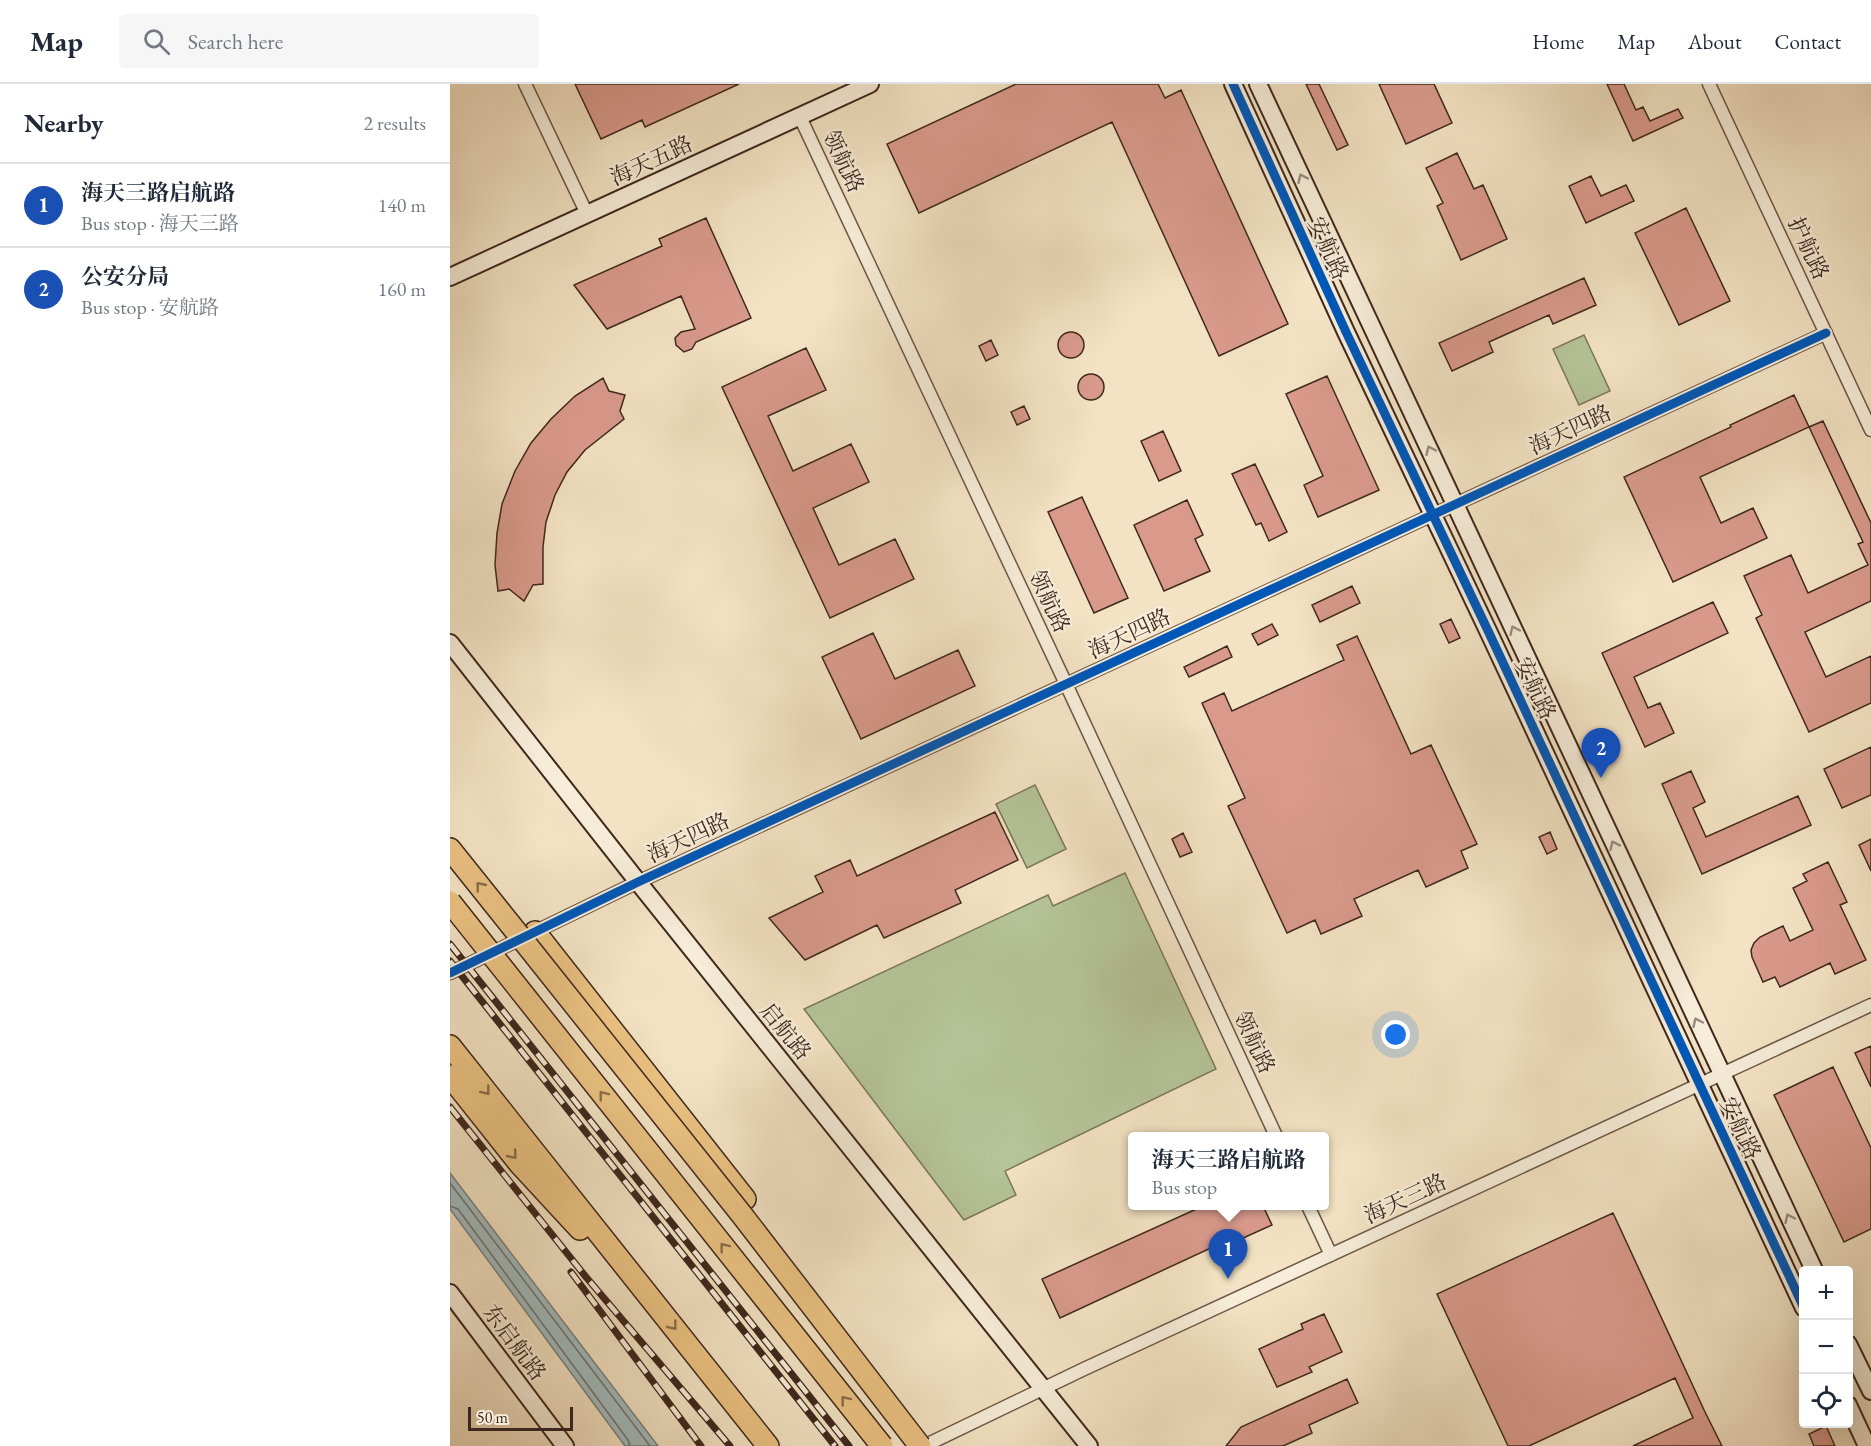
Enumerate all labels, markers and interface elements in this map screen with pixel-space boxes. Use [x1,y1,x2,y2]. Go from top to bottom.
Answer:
search box [119,14,539,68]
text: Map [30,23,83,59]
icon: search [140,25,173,58]
text: Search here [188,27,283,56]
text: Home [1532,28,1584,55]
text: Map [1617,28,1655,55]
text: About [1688,28,1741,55]
text: Contact [1774,28,1841,55]
text: Nearby [24,106,104,140]
text: 2 results [363,110,426,136]
street label: 领航路 [816,125,871,197]
street label: 海天五路 [605,129,697,192]
one-way arrow [1298,174,1310,185]
text: 海天三路启航路 [81,178,235,207]
text: 1 [38,192,49,218]
text: 140 m [378,192,426,218]
text: Bus stop · 海天三路 [81,210,239,236]
street label: 安航路 [1302,212,1355,284]
street label: 护航路 [1781,212,1836,284]
text: 公安分局 [81,262,169,291]
text: 2 [38,276,49,302]
text: 160 m [378,276,426,302]
text: Bus stop · 安航路 [81,294,219,320]
street label: 海天四路 [1524,398,1616,461]
one-way arrow [1425,446,1437,457]
street label: 领航路 [1022,565,1077,637]
street label: 海天四路 [1083,602,1175,665]
one-way arrow [1509,626,1521,637]
street label: 安航路 [1508,652,1563,724]
pin: 2 [1582,728,1620,778]
street label: 海天四路 [642,806,734,869]
one-way arrow [1610,841,1622,852]
one-way arrow [476,882,487,893]
street label: 启航路 [754,997,818,1066]
street label: 领航路 [1227,1006,1282,1078]
one-way arrow [1692,1017,1704,1028]
your location [1381,1020,1410,1049]
one-way arrow [479,1085,490,1096]
one-way arrow [599,1091,610,1102]
street label: 安航路 [1713,1092,1768,1164]
popup [1128,1132,1329,1210]
text: 海天三路启航路 [1151,1145,1306,1174]
one-way arrow [505,1148,516,1159]
street label: 海天三路 [1359,1167,1451,1230]
text: Bus stop [1151,1174,1217,1200]
one-way arrow [1784,1213,1796,1224]
pin: 1 [1208,1230,1248,1279]
one-way arrow [721,1243,732,1254]
map controls [1799,1266,1853,1428]
button: + [1799,1266,1853,1320]
street label: 东启航路 [477,1298,553,1386]
one-way arrow [666,1320,677,1331]
button: − [1799,1320,1853,1374]
button: locate [1799,1374,1853,1428]
one-way arrow [842,1396,853,1407]
scale bar [468,1404,573,1432]
text: 50 m [477,1407,508,1428]

